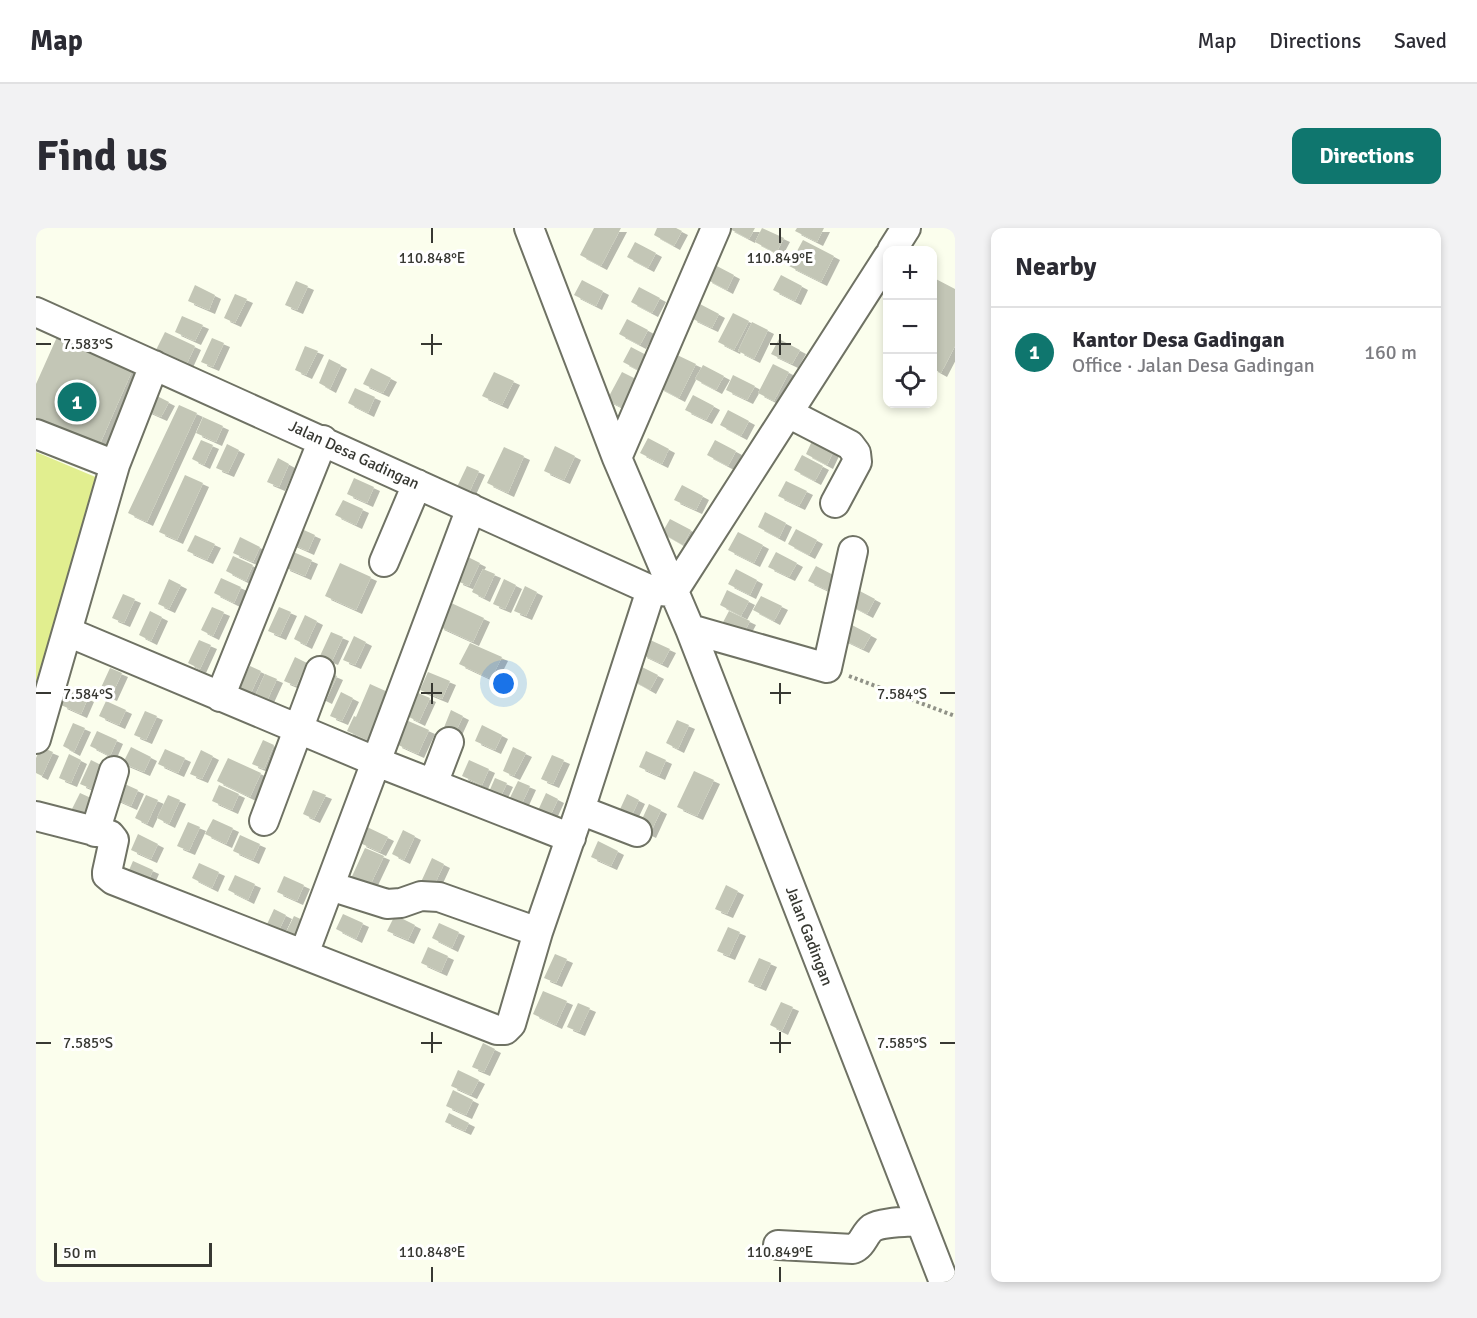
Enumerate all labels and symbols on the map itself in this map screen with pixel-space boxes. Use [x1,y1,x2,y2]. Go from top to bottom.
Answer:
text: 110.848°E [399,249,465,267]
text: 110.849°E [747,249,813,267]
text: 7.583°S [63,335,113,353]
pin: 1 [58,380,96,424]
street label: Jalan Desa Gadingan [285,416,423,494]
your location [489,669,518,698]
text: 7.584°S [63,685,113,703]
text: 7.584°S [877,685,927,703]
street label: Jalan Gadingan [781,883,837,989]
text: 7.585°S [63,1034,113,1052]
text: 7.585°S [877,1034,927,1052]
scale bar [54,1240,212,1268]
text: 110.848°E [399,1243,465,1261]
text: 110.849°E [747,1243,813,1261]

